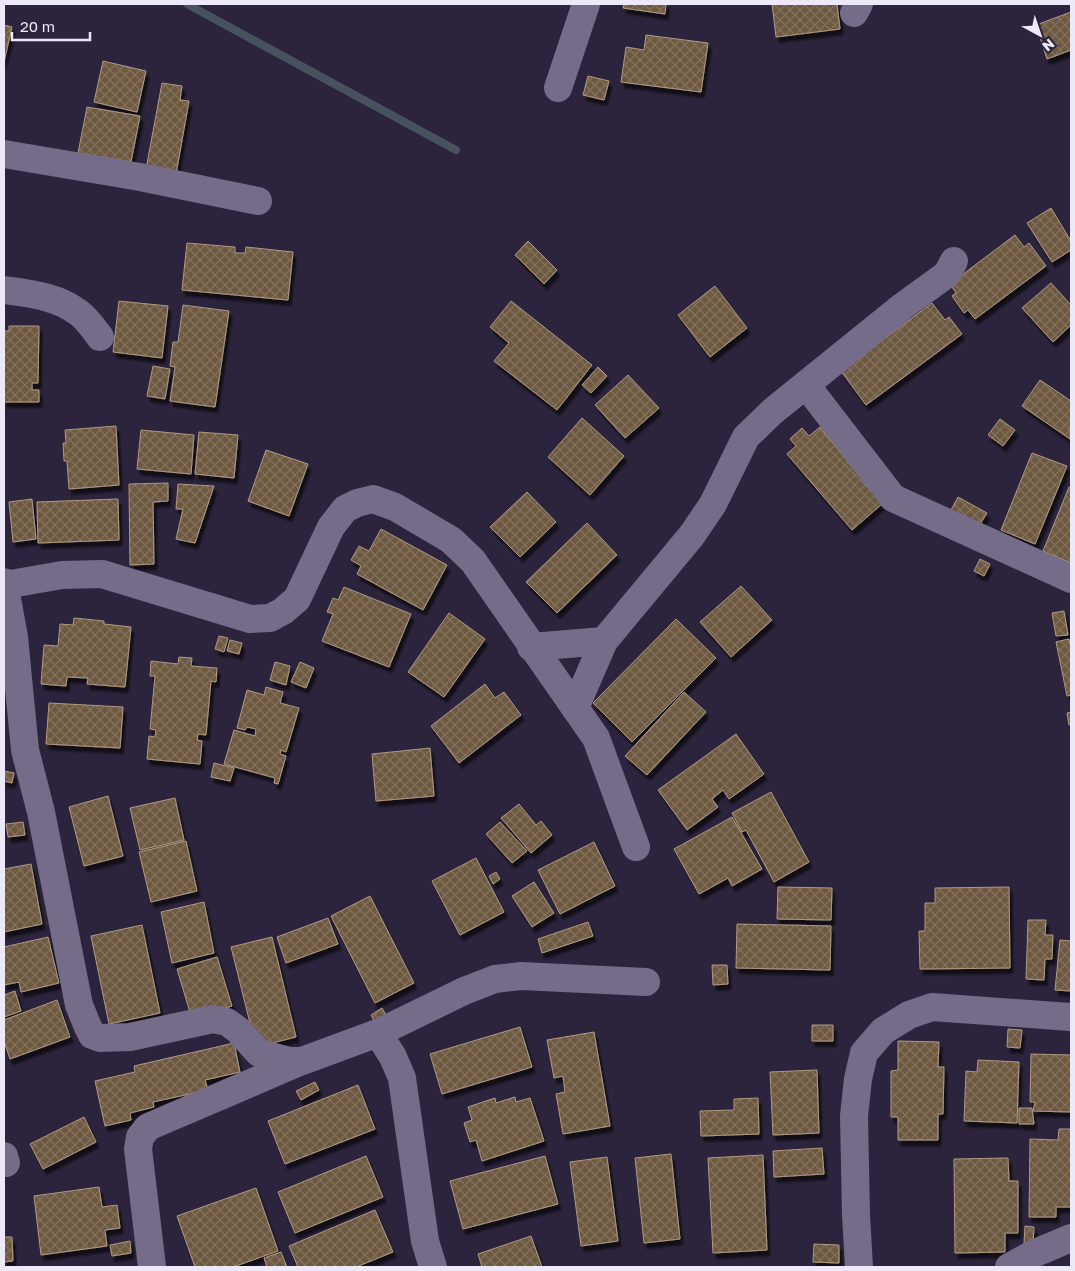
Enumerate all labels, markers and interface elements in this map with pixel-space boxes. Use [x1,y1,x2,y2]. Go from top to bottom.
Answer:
scale bar [12,10,90,42]
north arrow [1015,10,1065,60]
text: 20 m [20,17,55,35]
text: N [1039,35,1058,55]

